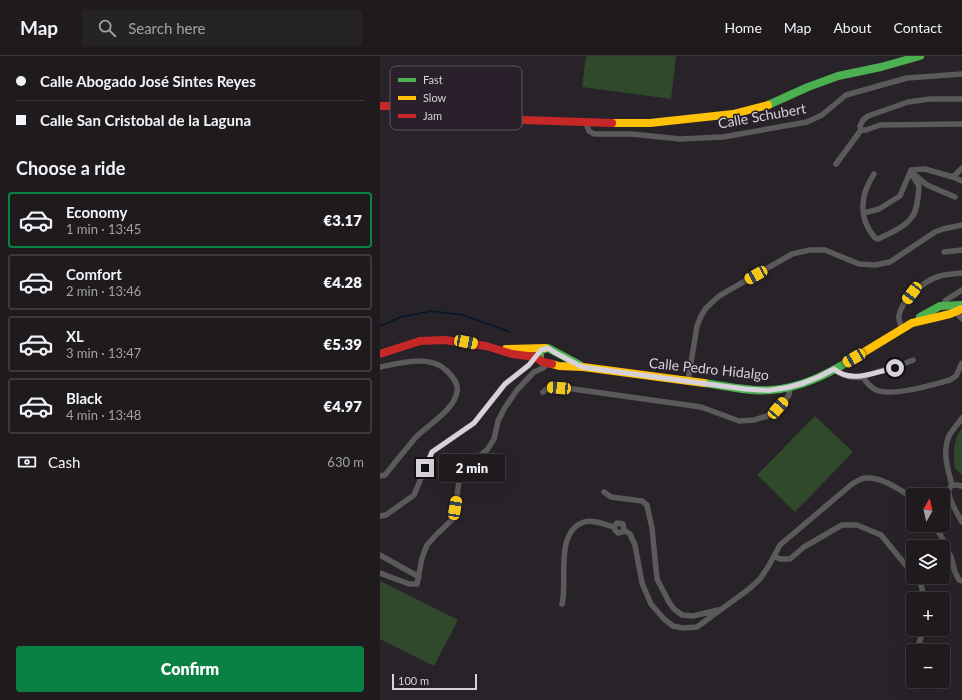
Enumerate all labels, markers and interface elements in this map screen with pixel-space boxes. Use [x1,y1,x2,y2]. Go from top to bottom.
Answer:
search box [82,10,362,46]
text: Map [20,16,58,39]
icon: search [96,17,118,39]
text: Search here [128,19,206,37]
text: Home [724,19,762,36]
text: Map [784,19,811,36]
text: About [833,19,871,36]
text: Contact [893,19,942,36]
legend [390,66,522,130]
text: Calle Abogado José Sintes Reyes [40,72,256,90]
text: Fast [423,73,443,86]
text: Slow [423,91,447,104]
street label: Calle Schubert [717,99,807,132]
text: Jam [423,109,442,122]
text: Calle San Cristobal de la Laguna [40,111,251,129]
text: Choose a ride [16,157,125,179]
icon: car [18,202,54,238]
text: Economy [66,203,127,221]
text: €3.17 [324,211,362,229]
text: 1 min · 13:45 [66,221,141,237]
icon: car [18,264,54,300]
car [743,264,769,286]
text: Comfort [66,265,122,283]
text: €4.28 [324,273,362,291]
car [900,280,924,306]
text: 2 min · 13:46 [66,283,141,299]
icon: car [18,326,54,362]
text: XL [66,327,84,345]
car [453,334,479,350]
text: €5.39 [324,335,362,353]
text: 3 min · 13:47 [66,345,141,361]
car [841,347,867,369]
street label: Calle Pedro Hidalgo [648,354,770,383]
route start [886,359,904,377]
car [547,381,571,395]
icon: car [18,388,54,424]
text: Black [66,389,102,407]
car [766,395,790,421]
text: €4.97 [324,397,362,415]
text: 4 min · 13:48 [66,407,141,423]
icon: cash [16,451,38,473]
text: Cash [48,453,80,471]
text: 630 m [327,454,364,470]
callout: 2 min [439,454,505,482]
route end [416,459,434,477]
text: 2 min [456,460,488,476]
north arrow [906,488,950,532]
map controls [906,488,950,688]
car [447,495,463,521]
button: layers [906,540,950,584]
button: + [906,592,950,636]
button: − [906,644,950,688]
button: Confirm [16,646,364,692]
scale bar [392,672,477,691]
text: 100 m [398,674,429,687]

